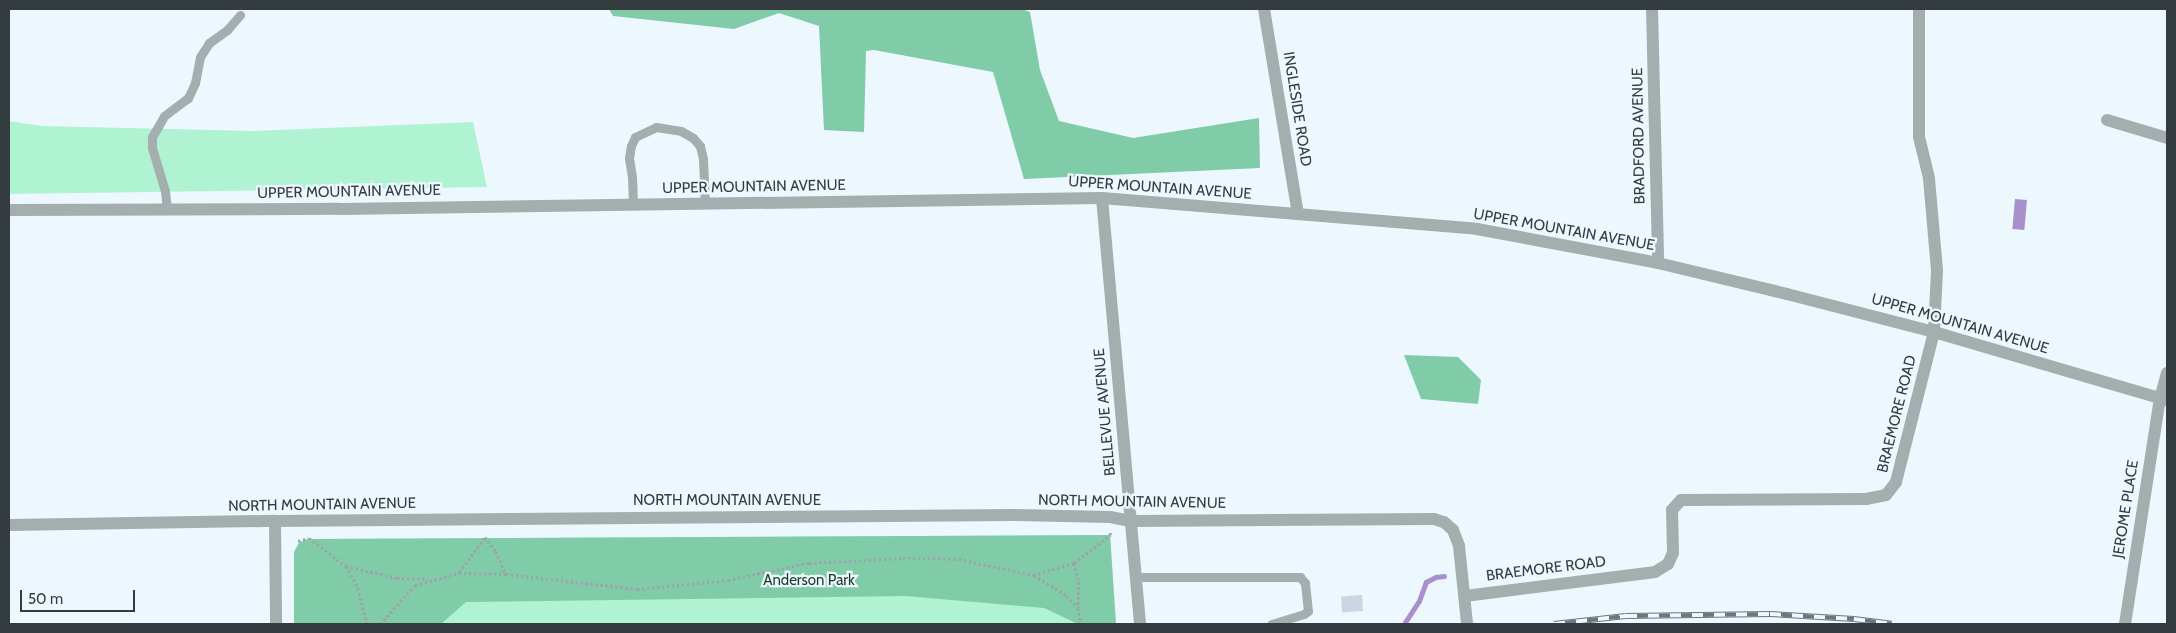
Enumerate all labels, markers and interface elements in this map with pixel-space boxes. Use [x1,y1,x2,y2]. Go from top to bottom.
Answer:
street label: INGLESIDE ROAD [1279,50,1315,168]
street label: BRADFORD AVENUE [1629,68,1649,204]
street label: UPPER MOUNTAIN AVENUE [1068,173,1252,203]
street label: UPPER MOUNTAIN AVENUE [662,176,846,198]
street label: UPPER MOUNTAIN AVENUE [257,181,441,203]
street label: UPPER MOUNTAIN AVENUE [1472,205,1656,255]
street label: UPPER MOUNTAIN AVENUE [1869,290,2051,358]
street label: BELLEVUE AVENUE [1090,347,1120,477]
street label: BRAEMORE ROAD [1874,353,1920,475]
street label: JEROME PLACE [2109,459,2143,559]
street label: NORTH MOUNTAIN AVENUE [1038,491,1226,513]
street label: NORTH MOUNTAIN AVENUE [633,492,821,510]
street label: NORTH MOUNTAIN AVENUE [228,494,416,516]
street label: BRAEMORE ROAD [1485,553,1607,585]
park label: Anderson Park [763,572,855,590]
scale bar [22,580,138,612]
text: 50 m [28,590,63,608]

